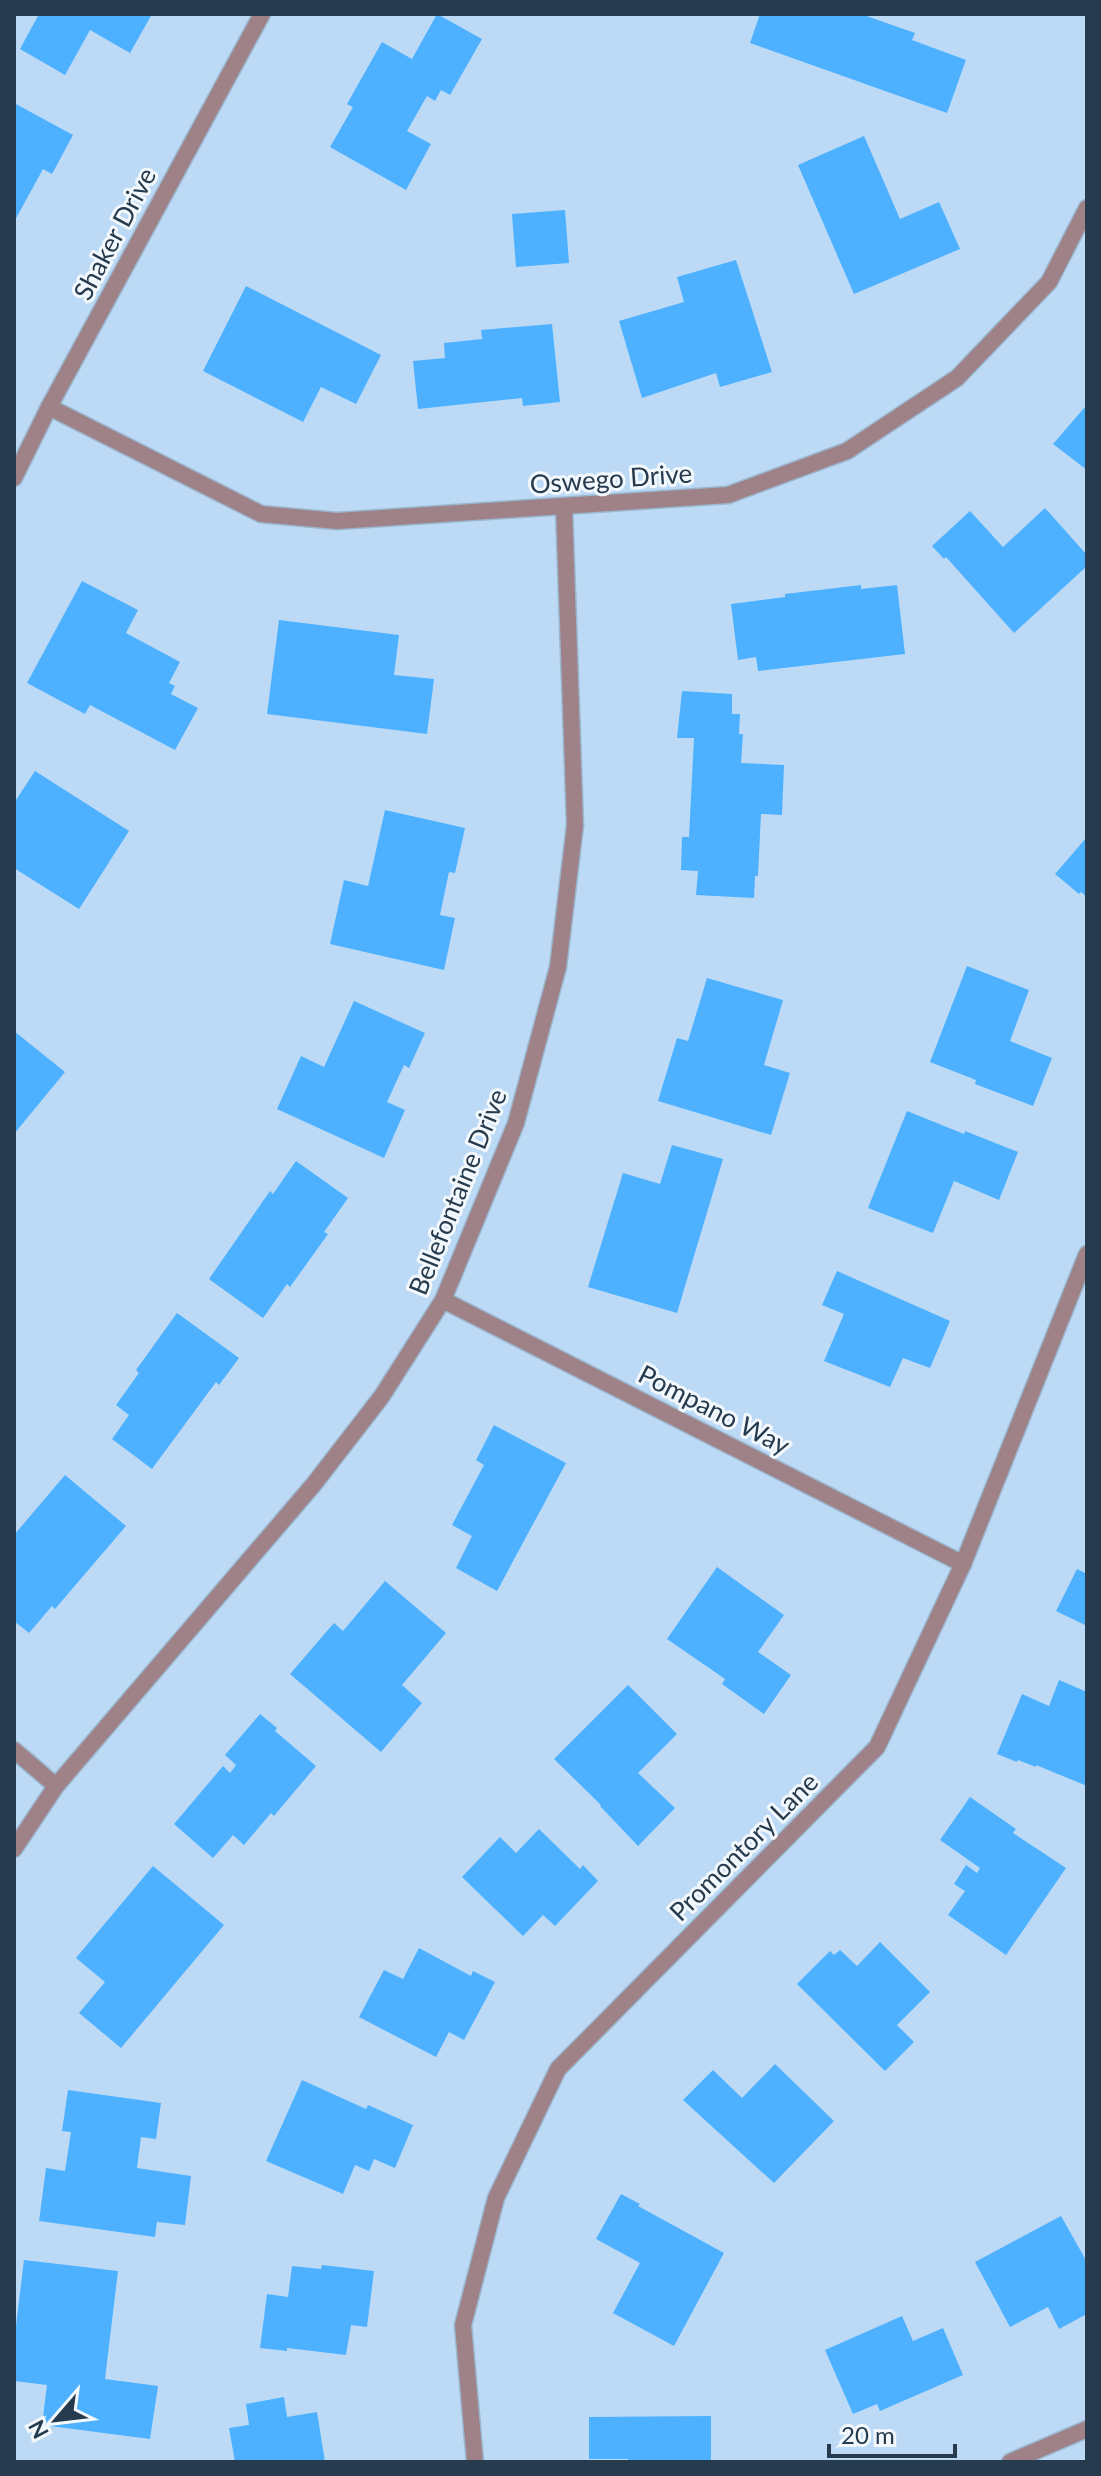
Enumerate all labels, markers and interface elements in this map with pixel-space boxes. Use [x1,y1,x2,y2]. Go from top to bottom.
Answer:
street label: Shaker Drive [66,162,162,305]
street label: Oswego Drive [529,456,693,500]
street label: Bellefontaine Drive [401,1084,513,1299]
street label: Pompano Way [633,1357,796,1461]
street label: Promontory Lane [662,1765,824,1927]
north arrow [16,2380,96,2460]
scale bar [829,2408,955,2458]
text: N [22,2416,54,2443]
text: 20 m [841,2420,895,2449]

